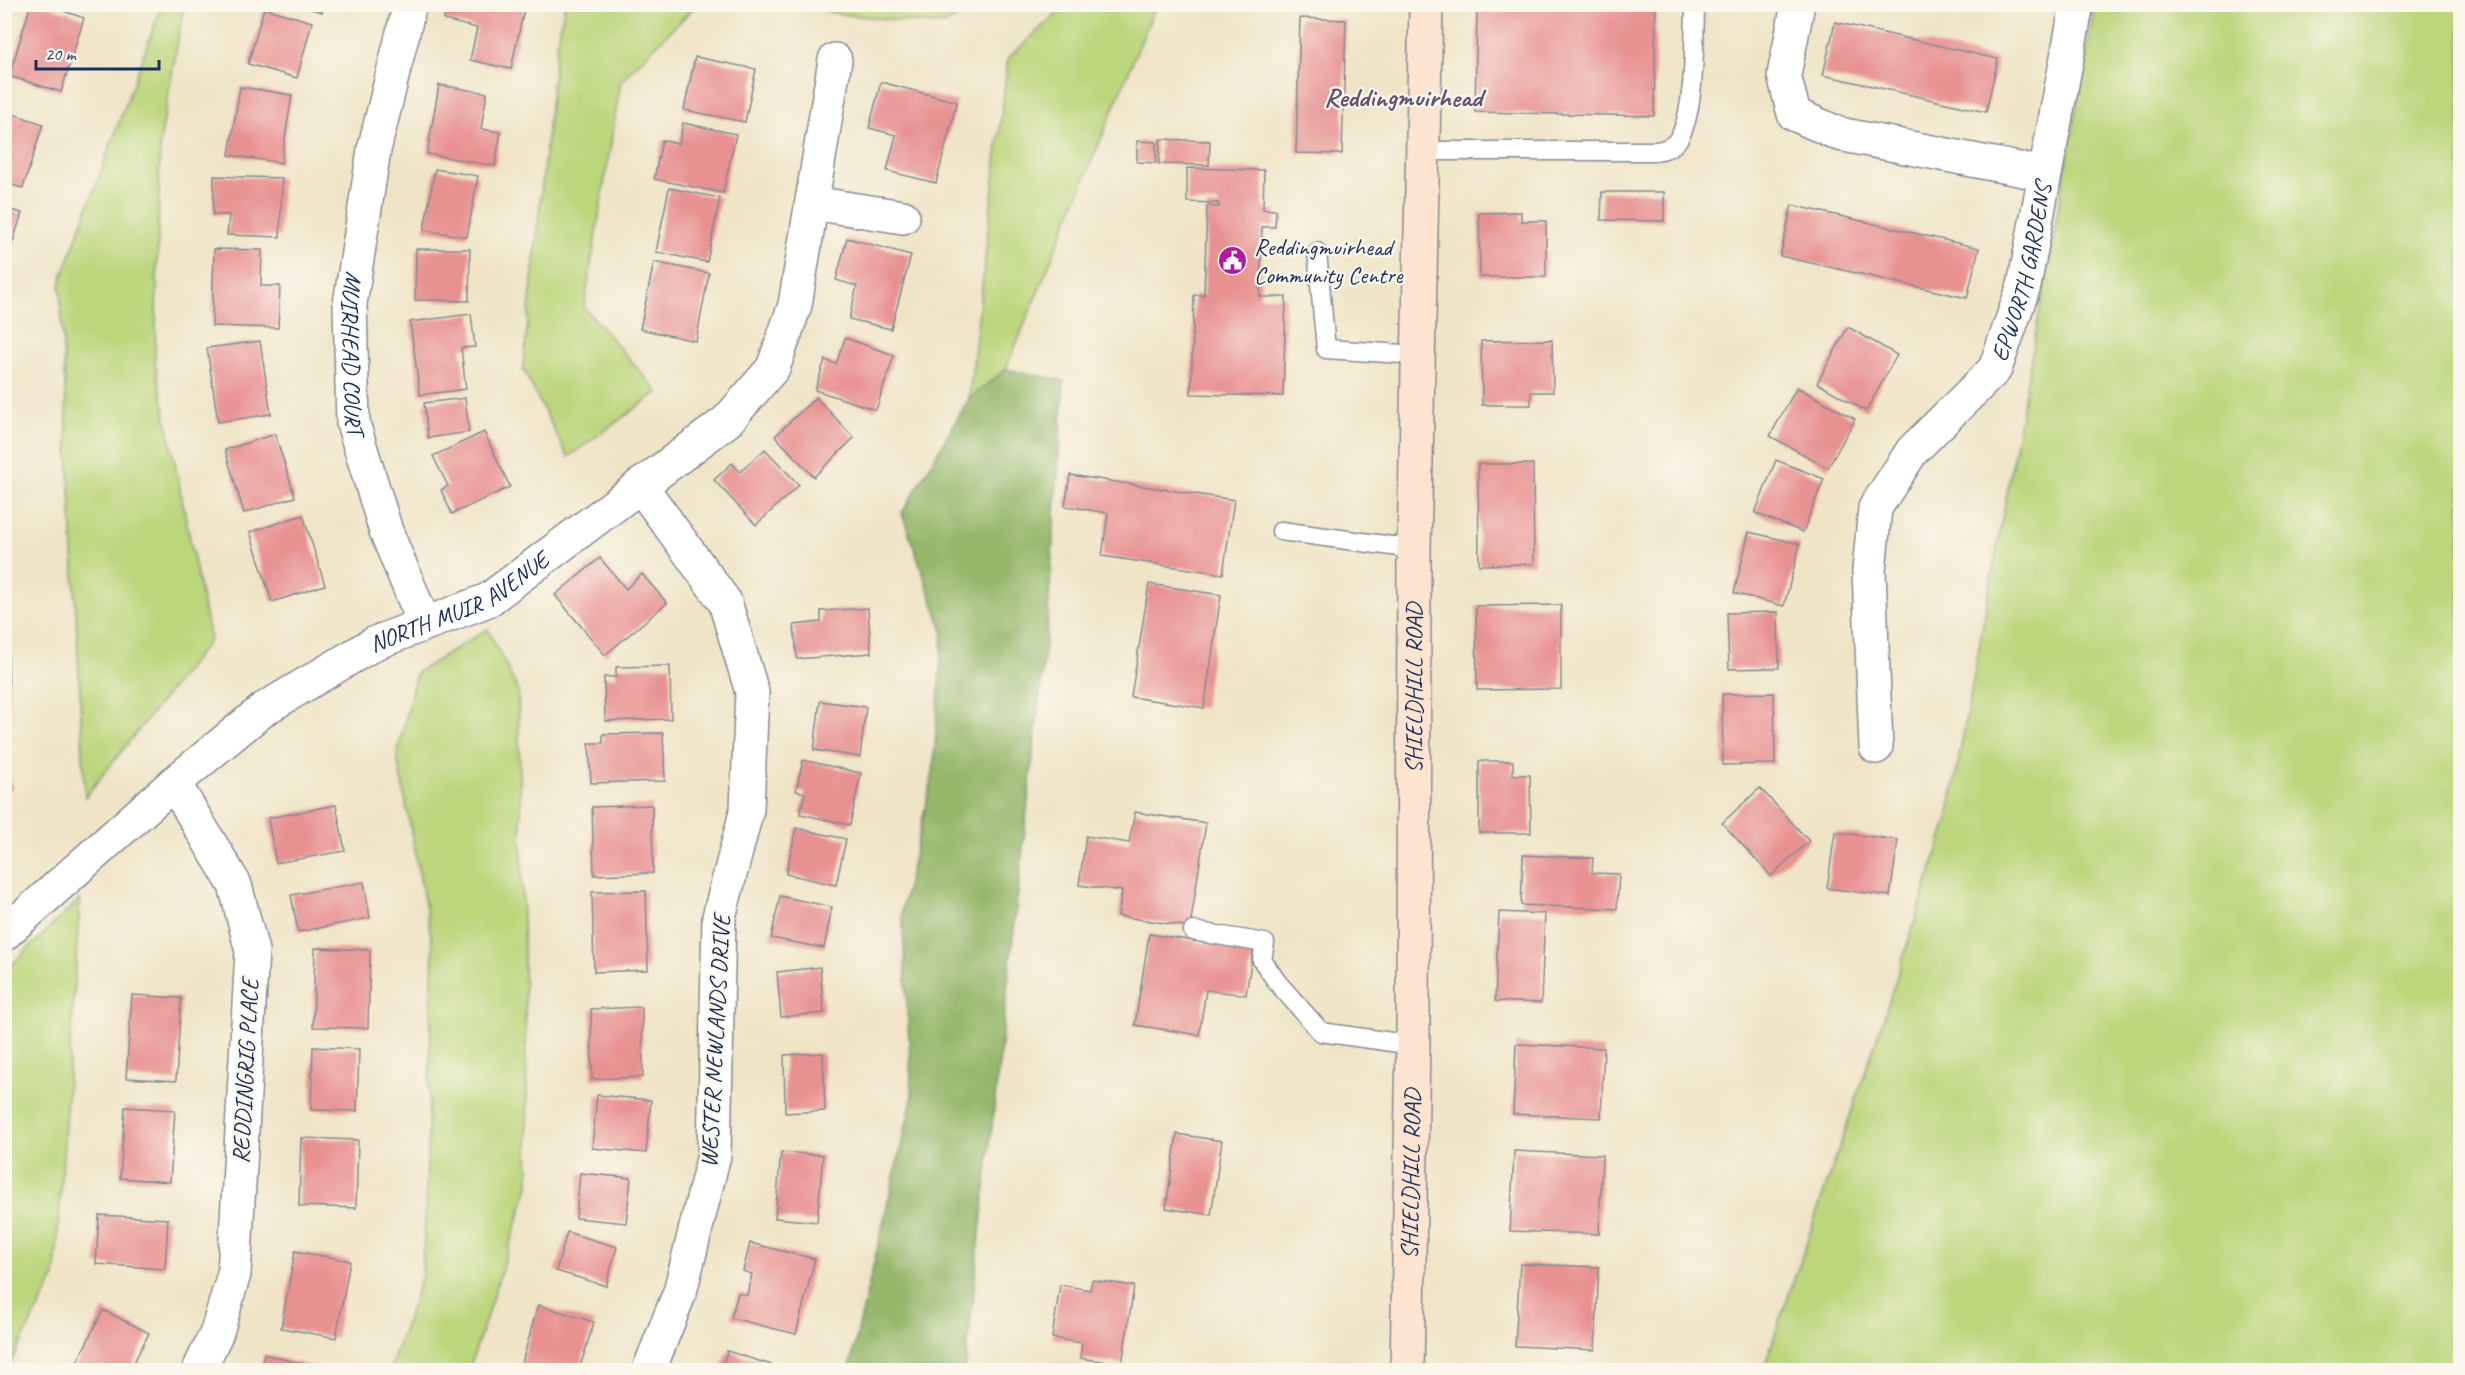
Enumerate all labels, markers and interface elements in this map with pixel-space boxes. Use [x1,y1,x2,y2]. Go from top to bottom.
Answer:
scale bar [36,33,159,71]
text: 20 m [45,43,78,65]
district label: Reddingmuirhead [1324,80,1487,114]
street label: EPWORTH GARDENS [1984,176,2059,365]
place label: Reddingmuirhead Community Centre [1254,232,1405,290]
public building icon: Reddingmuirhead Community Centre [1217,245,1249,277]
street label: MUIRHEAD COURT [335,270,373,445]
street label: NORTH MUIR AVENUE [365,543,557,659]
street label: SHIELDHILL ROAD [1399,601,1429,773]
street label: WESTER NEWLANDS DRIVE [693,911,737,1168]
street label: REDDINGRIG PLACE [225,975,265,1164]
street label: SHIELDHILL ROAD [1394,1087,1427,1259]

